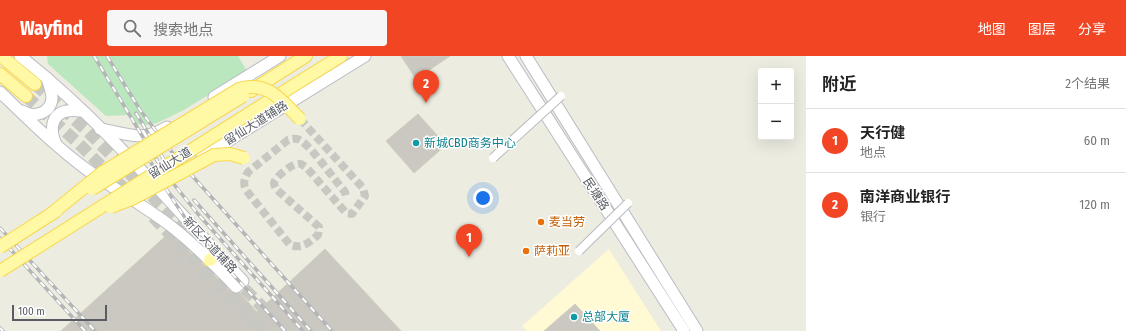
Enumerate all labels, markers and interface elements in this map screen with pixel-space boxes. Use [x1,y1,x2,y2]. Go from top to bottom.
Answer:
search box [107,10,387,46]
text: Wayfind [20,17,83,40]
icon: search [121,17,143,39]
text: 搜索地点 [153,21,213,39]
text: 地图 [978,21,1006,38]
text: 图层 [1028,21,1056,38]
text: 分享 [1078,21,1106,38]
map controls [758,68,794,140]
button: + [758,68,794,104]
pin: 2 [413,70,439,103]
text: 附近 [822,74,856,95]
text: 2个结果 [1065,76,1110,91]
street label: 留仙大道辅路 [222,98,290,148]
button: − [758,104,794,140]
text: 天行健 [860,124,905,142]
text: 1 [832,133,838,148]
text: 60 m [1084,133,1110,148]
place label: 新城CBD商务中心 [424,136,516,150]
marker: 新城CBD商务中心 [411,138,421,148]
street label: 留仙大道 [146,144,194,182]
text: 地点 [860,145,886,160]
street label: 民塘路 [580,175,612,213]
your location [473,188,493,208]
text: 南洋商业银行 [860,188,950,206]
text: 2 [832,197,838,212]
text: 120 m [1079,197,1110,212]
text: 银行 [860,209,886,224]
street label: 新区大道辅路 [180,214,240,276]
place label: 麦当劳 [549,215,585,229]
marker: 麦当劳 [536,217,546,227]
pin: 1 [456,224,482,257]
place label: 萨莉亚 [534,244,570,258]
marker: 萨莉亚 [521,246,531,256]
scale bar [12,303,107,322]
text: 100 m [18,305,45,318]
place label: 总部大厦 [582,310,630,324]
marker: 总部大厦 [569,312,579,322]

